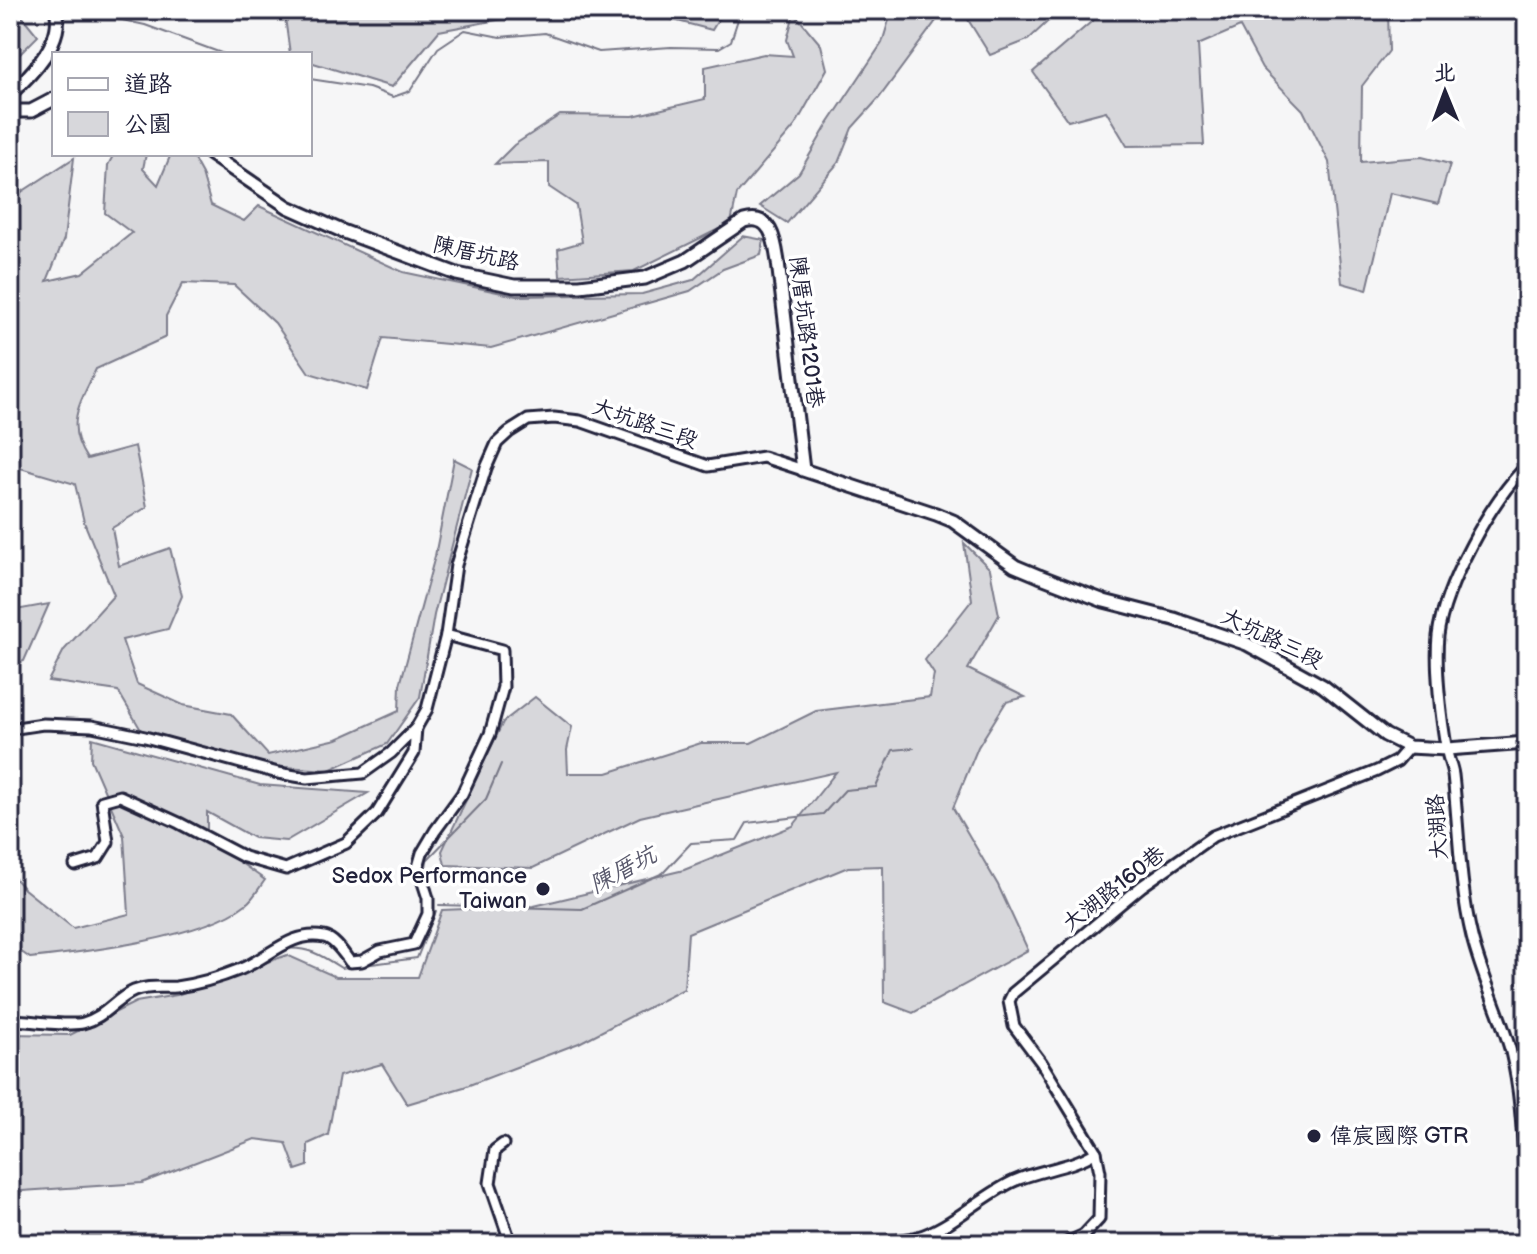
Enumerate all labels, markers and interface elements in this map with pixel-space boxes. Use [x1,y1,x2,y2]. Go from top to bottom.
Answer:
legend [52,52,312,156]
north arrow [1405,52,1485,132]
text: 北 [1433,60,1456,87]
text: 道路 [124,70,172,99]
text: 公園 [124,110,172,139]
street label: 陳厝坑路 [430,231,522,277]
street label: 陳厝坑路1201巷 [783,254,829,410]
street label: 大坑路三段 [589,393,701,455]
street label: 大坑路三段 [1217,603,1327,675]
street label: 大湖路 [1422,793,1454,861]
water label: 陳厝坑 [584,839,664,900]
street label: 大湖路160巷 [1057,841,1171,937]
place label: Sedox Performance Taiwan [332,863,527,915]
marker: Sedox Performance Taiwan [534,880,552,898]
place label: 偉宸國際 GTR [1330,1123,1468,1150]
marker: 偉宸國際 GTR [1305,1127,1323,1145]

